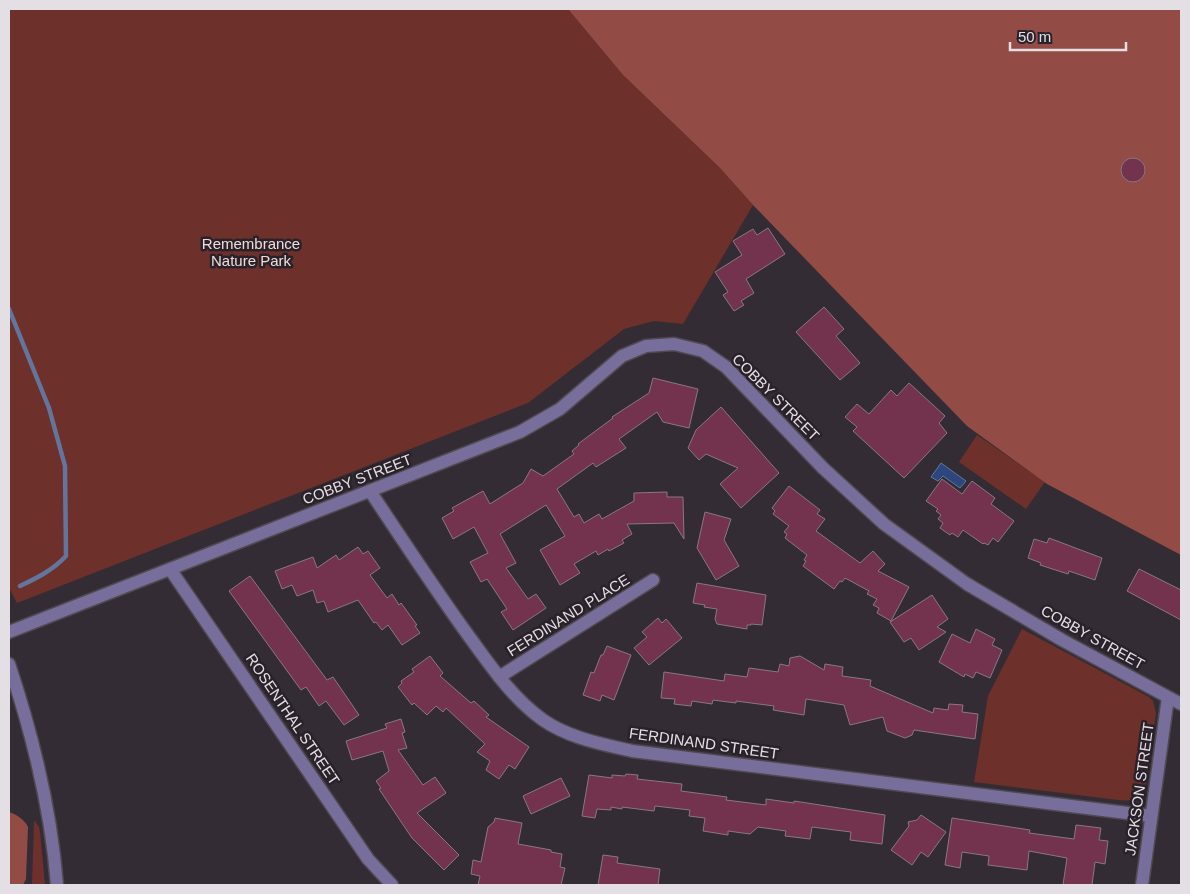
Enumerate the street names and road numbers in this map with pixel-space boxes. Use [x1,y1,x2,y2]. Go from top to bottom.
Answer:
street label: COBBY STREET [729,350,823,444]
street label: COBBY STREET [300,450,414,508]
street label: FERDINAND PLACE [504,570,632,660]
street label: COBBY STREET [1038,602,1148,672]
street label: ROSENTHAL STREET [243,650,343,788]
street label: JACKSON STREET [1121,721,1157,857]
street label: FERDINAND STREET [628,724,780,762]

